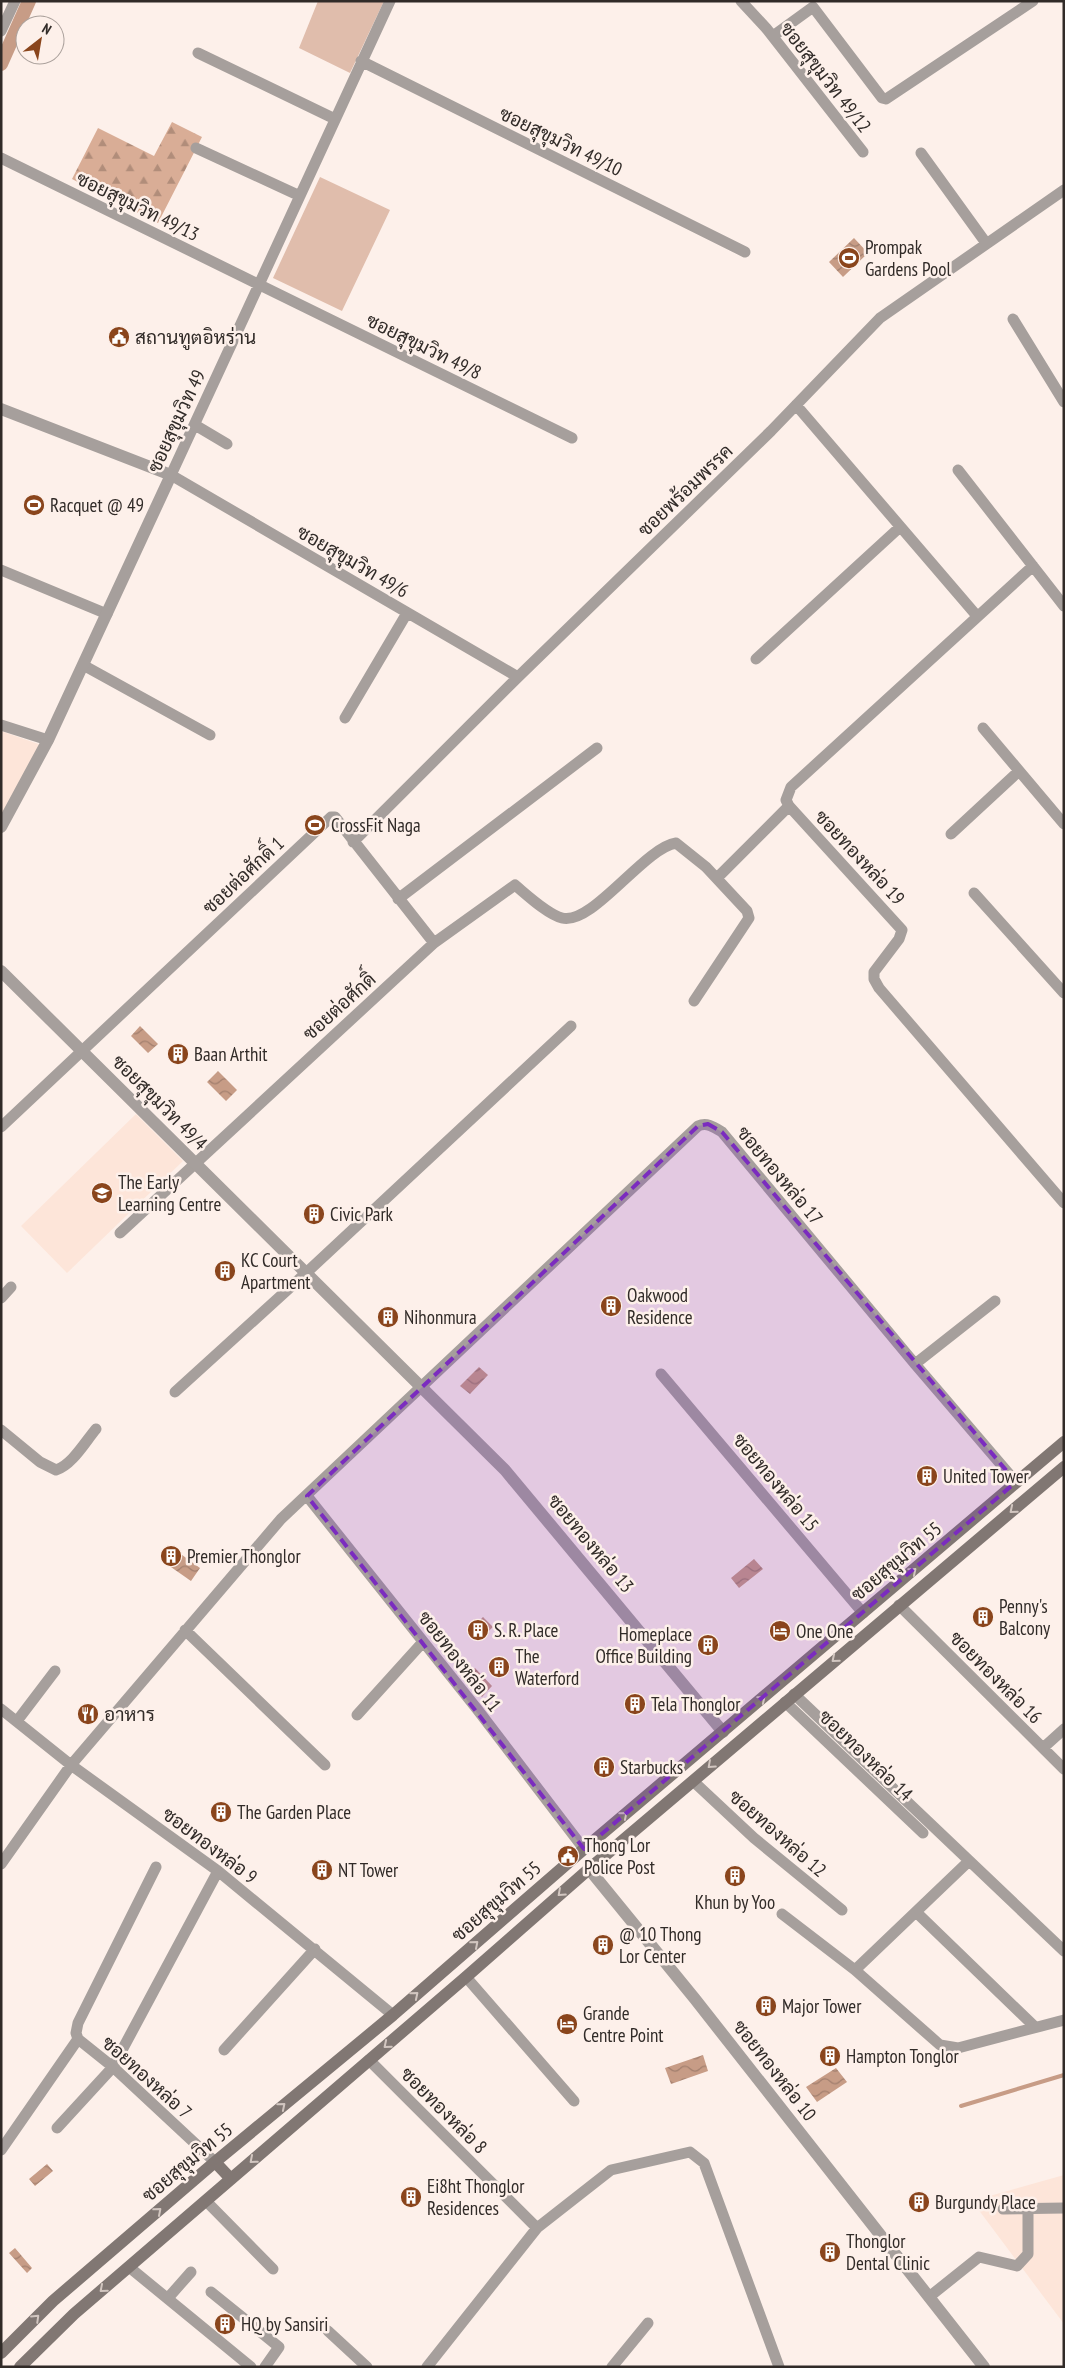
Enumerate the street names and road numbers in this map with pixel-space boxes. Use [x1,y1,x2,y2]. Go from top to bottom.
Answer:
street label: ซอยสุขุมวิท 49/12 [775,17,877,138]
street label: ซอยสุขุมวิท 49/10 [495,101,626,182]
street label: ซอยสุขุมวิท 49/13 [72,166,203,247]
street label: ซอยสุขุมวิท 49/8 [362,308,486,385]
street label: ซอยสุขุมวิท 49 [142,366,211,477]
street label: ซอยพร้อมพรรค [632,439,738,541]
street label: ซอยสุขุมวิท 49/6 [292,519,413,604]
street label: ซอยทองหล่อ 19 [810,804,910,910]
street label: ซอยต่อศักดิ์ 1 [193,827,289,919]
street label: ซอยต่อศักดิ์ [293,962,380,1045]
street label: ซอยสุขุมวิท 49/4 [107,1049,213,1156]
street label: ซอยทองหล่อ 17 [732,1121,828,1229]
street label: ซอยทองหล่อ 15 [728,1428,824,1536]
street label: ซอยทองหล่อ 13 [543,1489,639,1597]
street label: ซอยสุขุมวิท 55 [846,1516,947,1607]
street label: ซอยทองหล่อ 11 [413,1606,507,1716]
street label: ซอยทองหล่อ 16 [945,1626,1047,1728]
street label: ซอยทองหล่อ 14 [814,1704,918,1806]
street label: ซอยทองหล่อ 12 [724,1784,832,1882]
street label: ซอยทองหล่อ 9 [158,1801,262,1889]
street label: ซอยสุขุมวิท 55 [446,1856,546,1947]
street label: ซอยทองหล่อ 10 [728,2015,822,2125]
street label: ซอยทองหล่อ 7 [97,2030,197,2124]
street label: ซอยทองหล่อ 8 [396,2062,492,2158]
street label: ซอยสุขุมวิท 55 [137,2117,238,2208]

